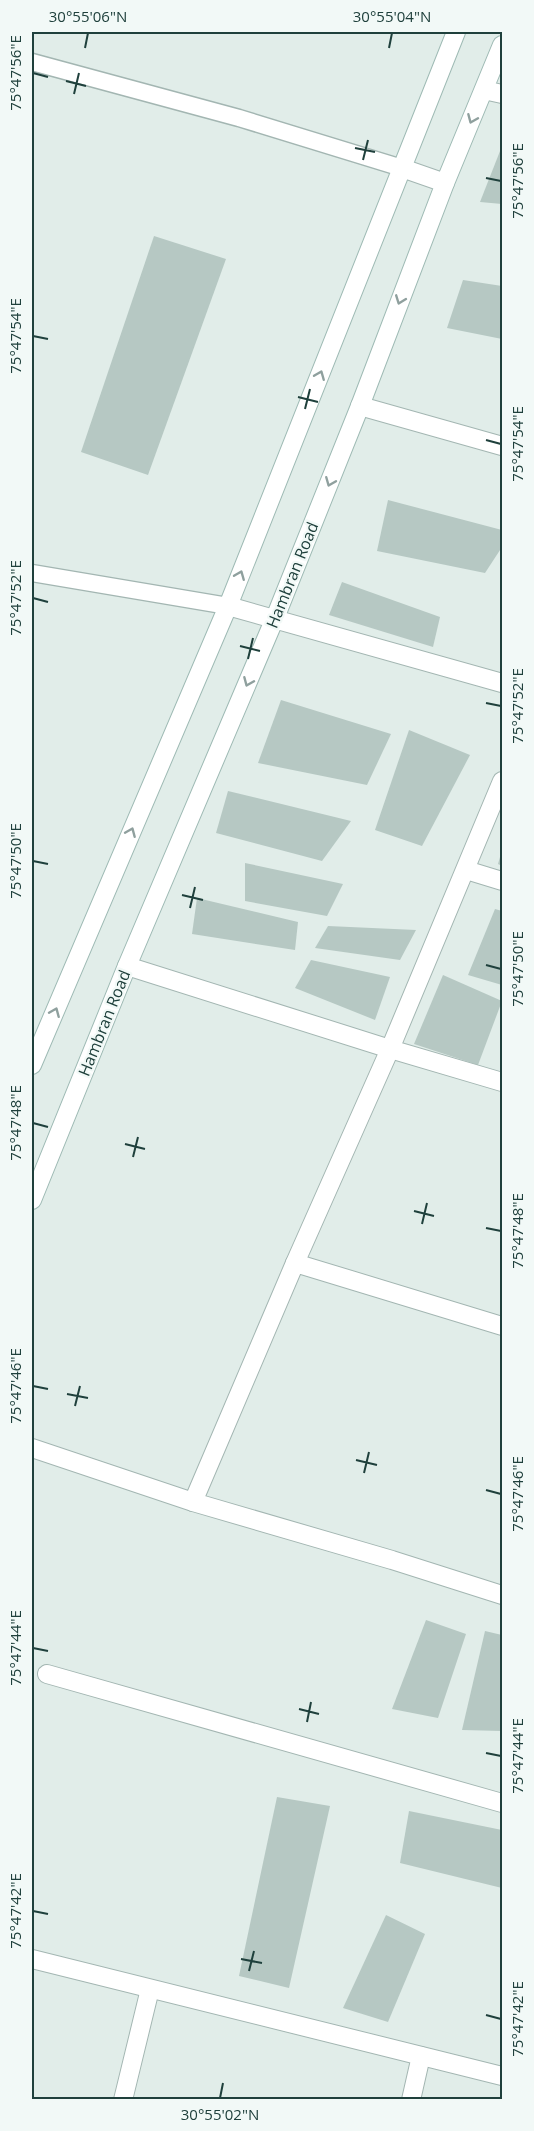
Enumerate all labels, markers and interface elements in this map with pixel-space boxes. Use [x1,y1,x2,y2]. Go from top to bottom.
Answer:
text: 30°55'06"N [49,6,127,26]
text: 30°55'04"N [353,6,431,26]
text: 75°47'56"E [5,35,25,111]
one-way arrow [467,112,479,123]
text: 75°47'56"E [507,143,527,219]
one-way arrow [395,294,407,305]
text: 75°47'54"E [5,298,25,374]
one-way arrow [313,370,325,381]
text: 75°47'54"E [507,406,527,482]
one-way arrow [324,476,337,486]
street label: Hambran Road [261,519,323,631]
text: 75°47'52"E [5,560,25,636]
one-way arrow [233,571,245,582]
text: 75°47'52"E [507,668,527,744]
one-way arrow [243,675,255,686]
text: 75°47'50"E [5,823,25,899]
one-way arrow [124,828,136,839]
text: 75°47'50"E [507,931,527,1007]
street label: Hambran Road [73,967,135,1079]
one-way arrow [47,1007,59,1018]
text: 75°47'48"E [5,1085,25,1161]
text: 75°47'48"E [507,1193,527,1269]
text: 75°47'46"E [5,1348,25,1424]
text: 75°47'46"E [507,1456,527,1532]
text: 75°47'44"E [5,1610,25,1686]
text: 75°47'44"E [507,1718,527,1794]
text: 75°47'42"E [5,1873,25,1949]
text: 75°47'42"E [507,1981,527,2057]
text: 30°55'02"N [181,2104,259,2124]

